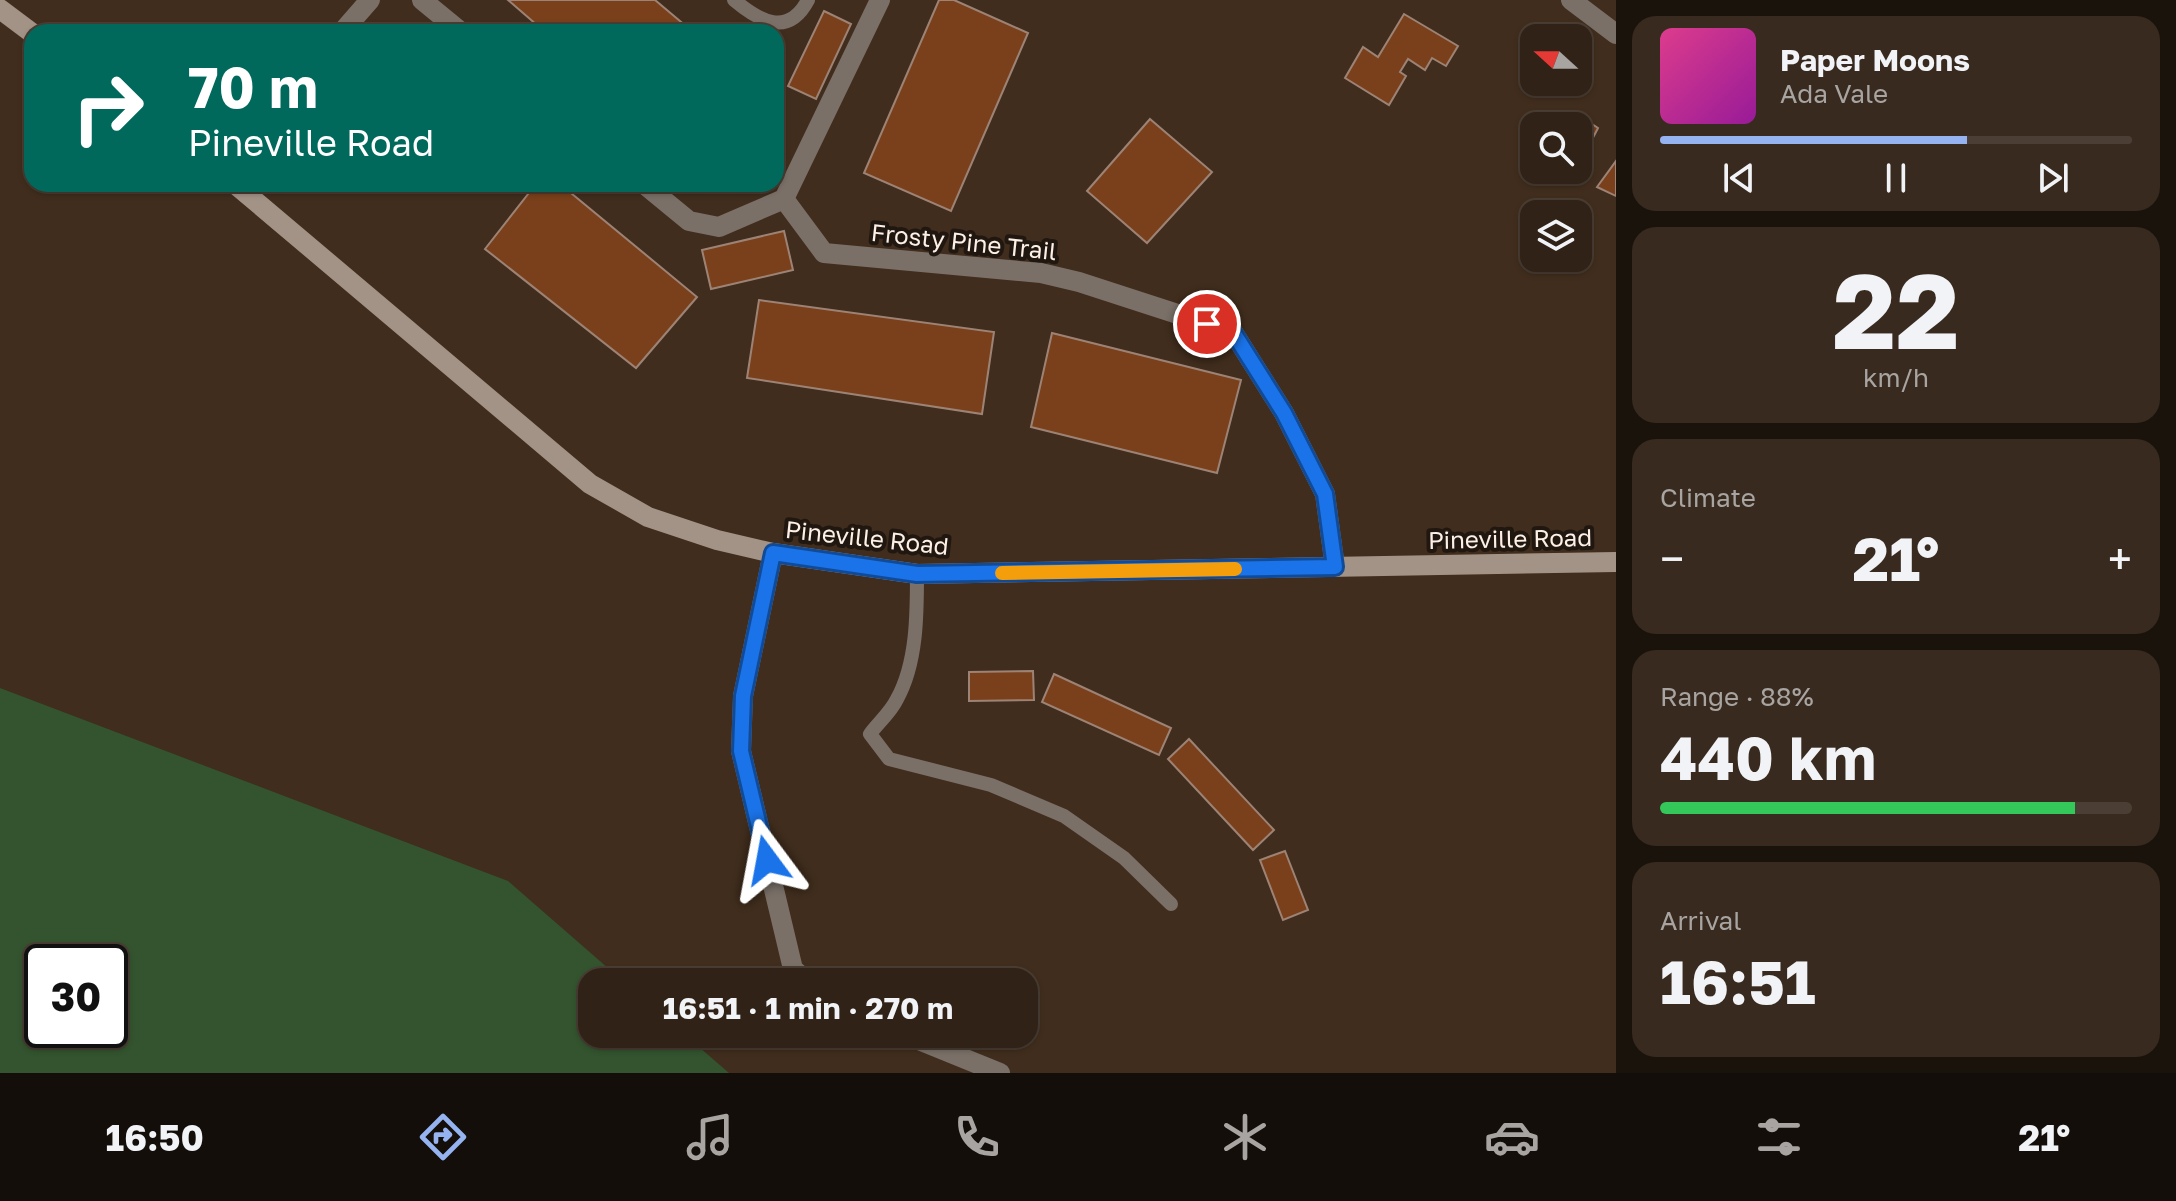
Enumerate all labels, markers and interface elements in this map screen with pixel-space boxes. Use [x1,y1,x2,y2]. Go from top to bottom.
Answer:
north arrow [1520,24,1592,96]
map controls [1520,24,1592,272]
text: Paper Moons [1780,42,1970,78]
text: 70 m [188,53,318,120]
icon: right [56,56,160,160]
text: Ada Vale [1780,78,1888,109]
button: search [1520,112,1592,184]
text: Pineville Road [188,121,434,164]
icon: previous [1717,156,1761,200]
icon: pause [1874,156,1918,200]
icon: next [2031,156,2075,200]
button: layers [1520,200,1592,272]
street label: Frosty Pine Trail [870,217,1058,265]
text: 22 [1833,247,1959,372]
pin [1173,290,1241,358]
icon: arrive [1185,302,1229,346]
text: km/h [1863,362,1929,393]
text: Climate [1660,482,1756,513]
street label: Pineville Road [784,514,950,560]
street label: Pineville Road [1428,522,1592,554]
text: 21° [1853,522,1939,594]
text: − [1660,532,1684,585]
text: + [2108,532,2132,585]
text: Range · 88% [1660,681,1814,712]
text: 440 km [1660,721,1876,793]
position arrow [725,818,809,902]
text: Arrival [1660,905,1741,936]
speed limit sign: 30 [24,944,128,1048]
text: 16:51 [1660,945,1816,1017]
text: 16:51 · 1 min · 270 m [663,990,953,1026]
icon: directions [415,1109,471,1165]
icon: music [682,1109,738,1165]
icon: phone [949,1109,1005,1165]
icon: climate [1217,1109,1273,1165]
icon: car [1484,1109,1540,1165]
icon: filters [1751,1109,1807,1165]
text: 16:50 [106,1116,204,1159]
text: 21° [2018,1116,2070,1159]

